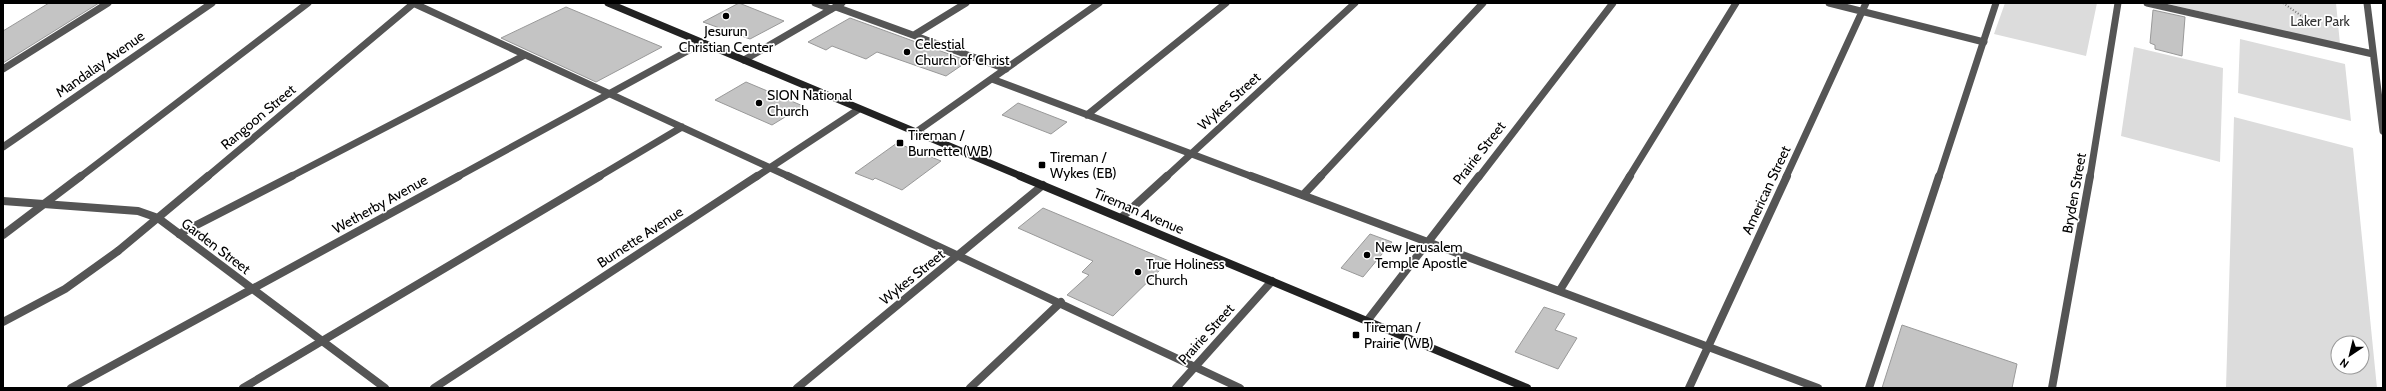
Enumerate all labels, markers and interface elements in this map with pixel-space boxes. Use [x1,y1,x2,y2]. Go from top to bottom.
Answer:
marker: Jesurun Christian Center [721,11,731,21]
park label: Laker Park [2290,12,2351,30]
place label: Jesurun Christian Center [679,22,774,56]
street label: Mandalay Avenue [52,27,148,101]
place label: Celestial Church of Christ [915,35,1010,69]
marker: Celestial Church of Christ [902,47,912,57]
street label: Wykes Street [1194,68,1264,134]
street label: Rangoon Street [217,80,299,154]
place label: SION National Church [767,86,853,120]
marker: SION National Church [754,98,764,108]
street label: Prairie Street [1449,117,1510,188]
place label: Tireman / Burnette (WB) [908,126,993,160]
marker: Tireman / Burnette (WB) [895,138,905,148]
street label: American Street [1738,143,1794,237]
place label: Tireman / Wykes (EB) [1050,148,1117,182]
street label: Bryden Street [2058,151,2090,235]
marker: Tireman / Wykes (EB) [1037,160,1047,170]
street label: Wetherby Avenue [329,170,431,238]
street label: Tireman Avenue [1091,184,1187,238]
street label: Burnette Avenue [594,202,686,272]
street label: Garden Street [178,214,254,278]
place label: New Jerusalem Temple Apostle [1375,238,1467,272]
street label: Wykes Street [876,245,948,309]
marker: New Jerusalem Temple Apostle [1362,250,1372,260]
place label: True Holiness Church [1146,255,1225,289]
marker: True Holiness Church [1133,267,1143,277]
street label: Prairie Street [1174,300,1238,368]
place label: Tireman / Prairie (WB) [1364,318,1434,352]
marker: Tireman / Prairie (WB) [1351,330,1361,340]
north arrow [2330,335,2370,375]
text: N [2337,355,2351,371]

